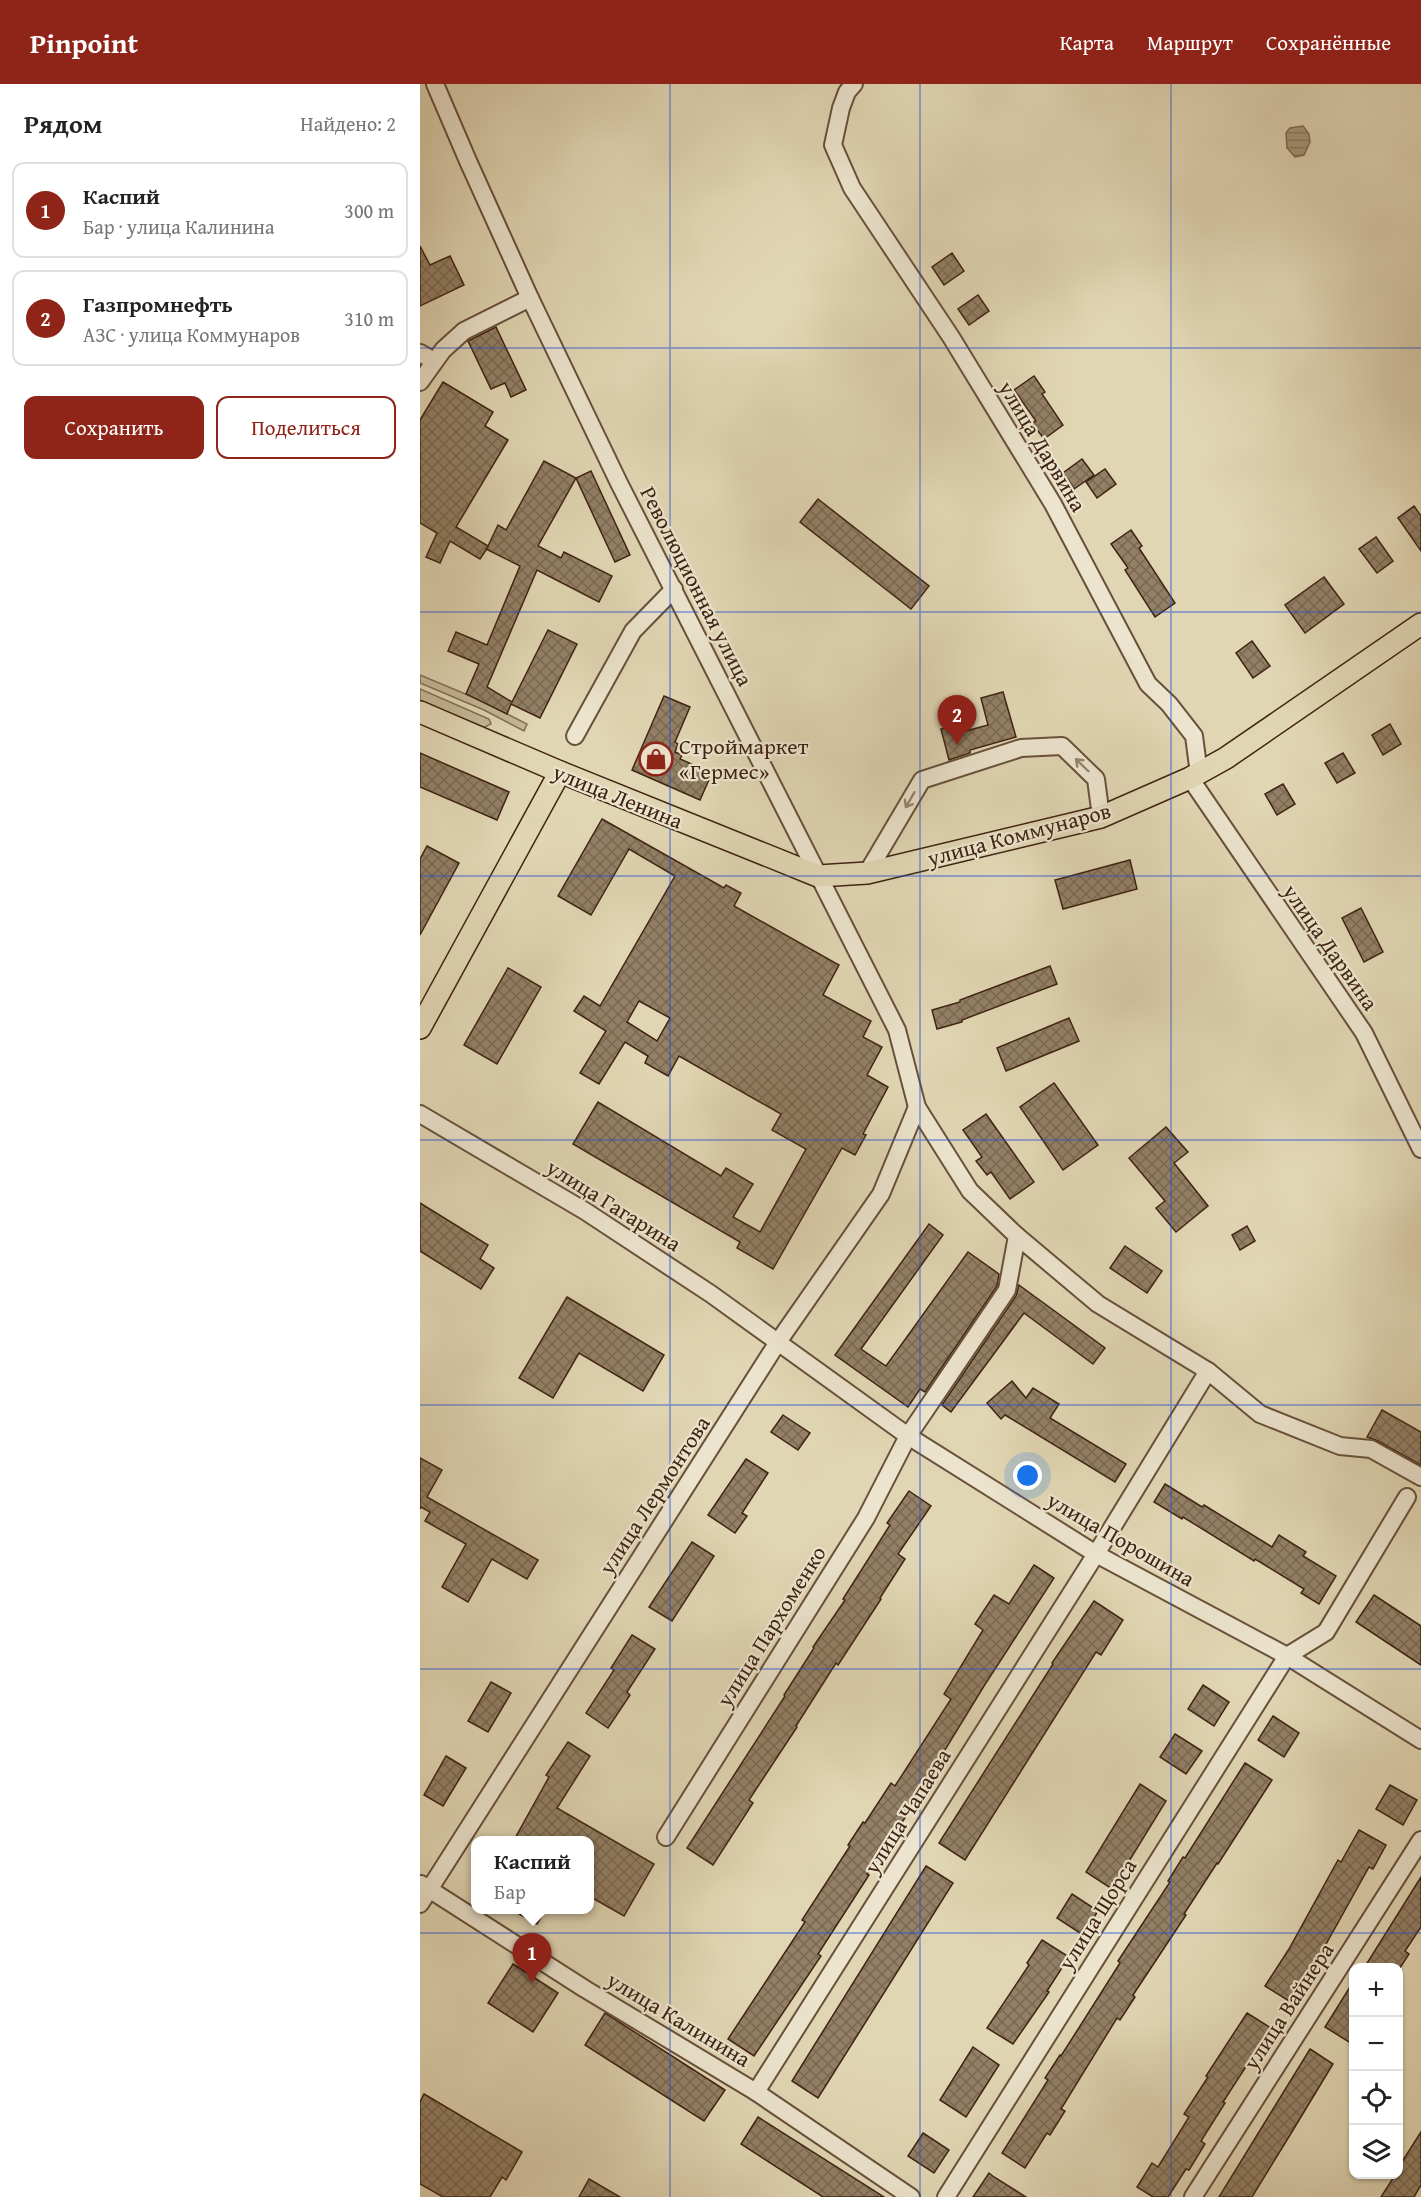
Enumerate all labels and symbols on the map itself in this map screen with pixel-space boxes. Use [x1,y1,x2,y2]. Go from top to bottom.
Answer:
street label: улица Дарвина [991,374,1095,518]
street label: Революционная улица [633,481,762,692]
pin: 2 [938,696,976,745]
place label: Строймаркет «Гермес» [679,730,809,787]
shop icon: Строймаркет «Гермес» [638,741,674,777]
street label: улица Ленина [547,755,688,837]
one-way arrow [1074,757,1089,772]
one-way arrow [904,791,916,808]
street label: улица Коммунаров [923,794,1114,874]
street label: улица Дарвина [1275,877,1387,1017]
street label: улица Гагарина [540,1150,688,1259]
street label: улица Лермонтова [590,1409,718,1581]
your location [1013,1461,1042,1490]
street label: улица Порошина [1040,1483,1201,1595]
street label: улица Пархоменко [708,1539,834,1714]
street label: улица Чапаева [855,1742,959,1881]
street label: улица Щорса [1049,1852,1144,1977]
pin: 1 [512,1934,552,1983]
street label: улица Вайнера [1234,1936,1341,2077]
street label: улица Калинина [600,1963,757,2075]

